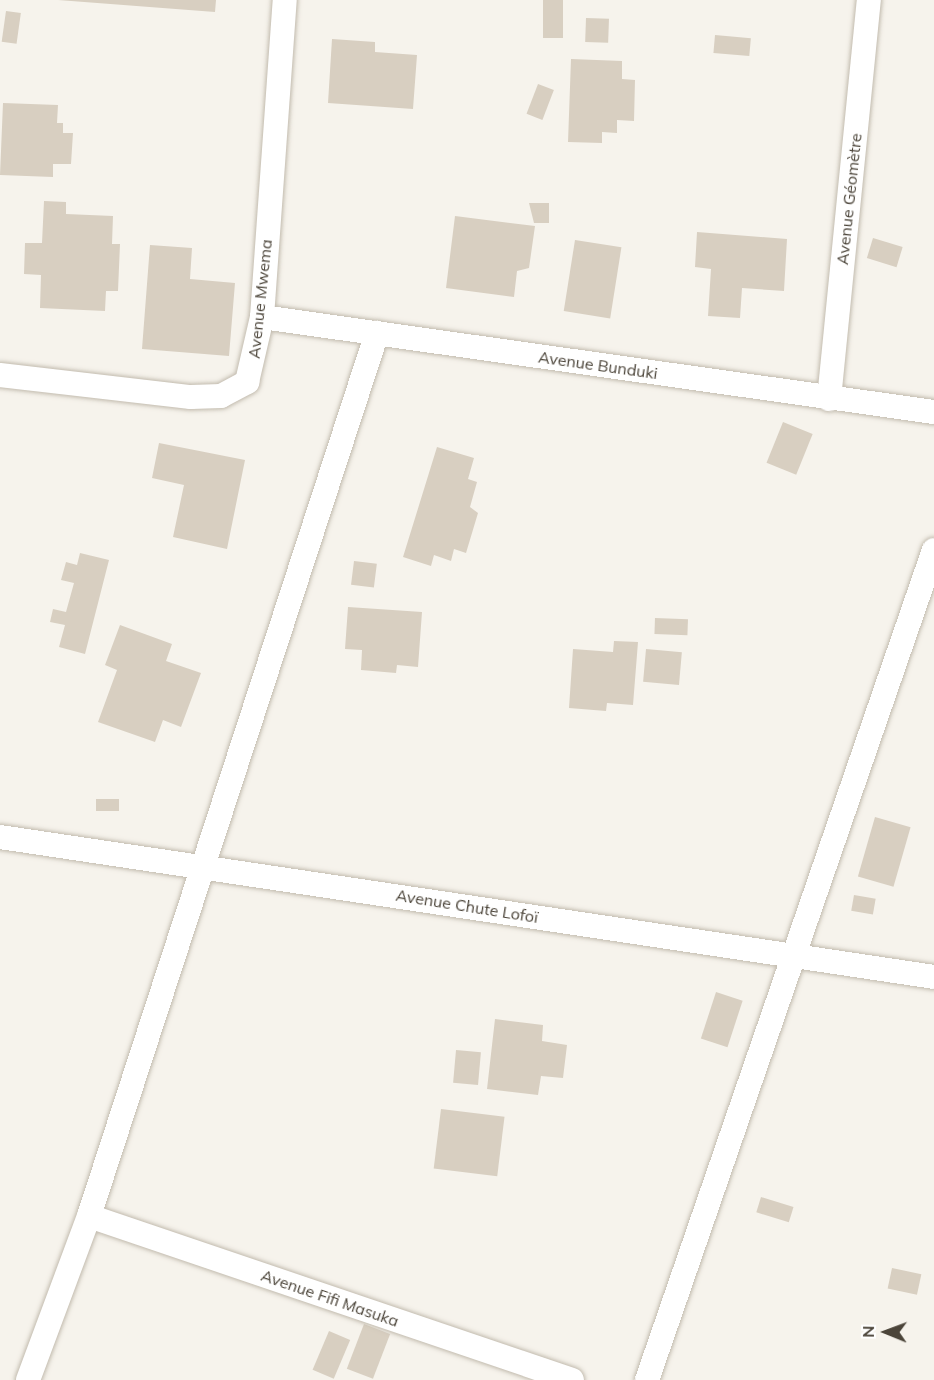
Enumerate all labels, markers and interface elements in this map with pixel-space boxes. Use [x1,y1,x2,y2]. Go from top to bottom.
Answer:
street label: Avenue Géomètre [833,132,865,266]
street label: Avenue Mwema [244,238,276,360]
street label: Avenue Bunduki [537,347,659,383]
street label: Avenue Chute Lofoï [395,885,539,927]
street label: Avenue Fifi Masuka [259,1265,401,1331]
north arrow [856,1302,916,1362]
text: N [858,1325,878,1338]

